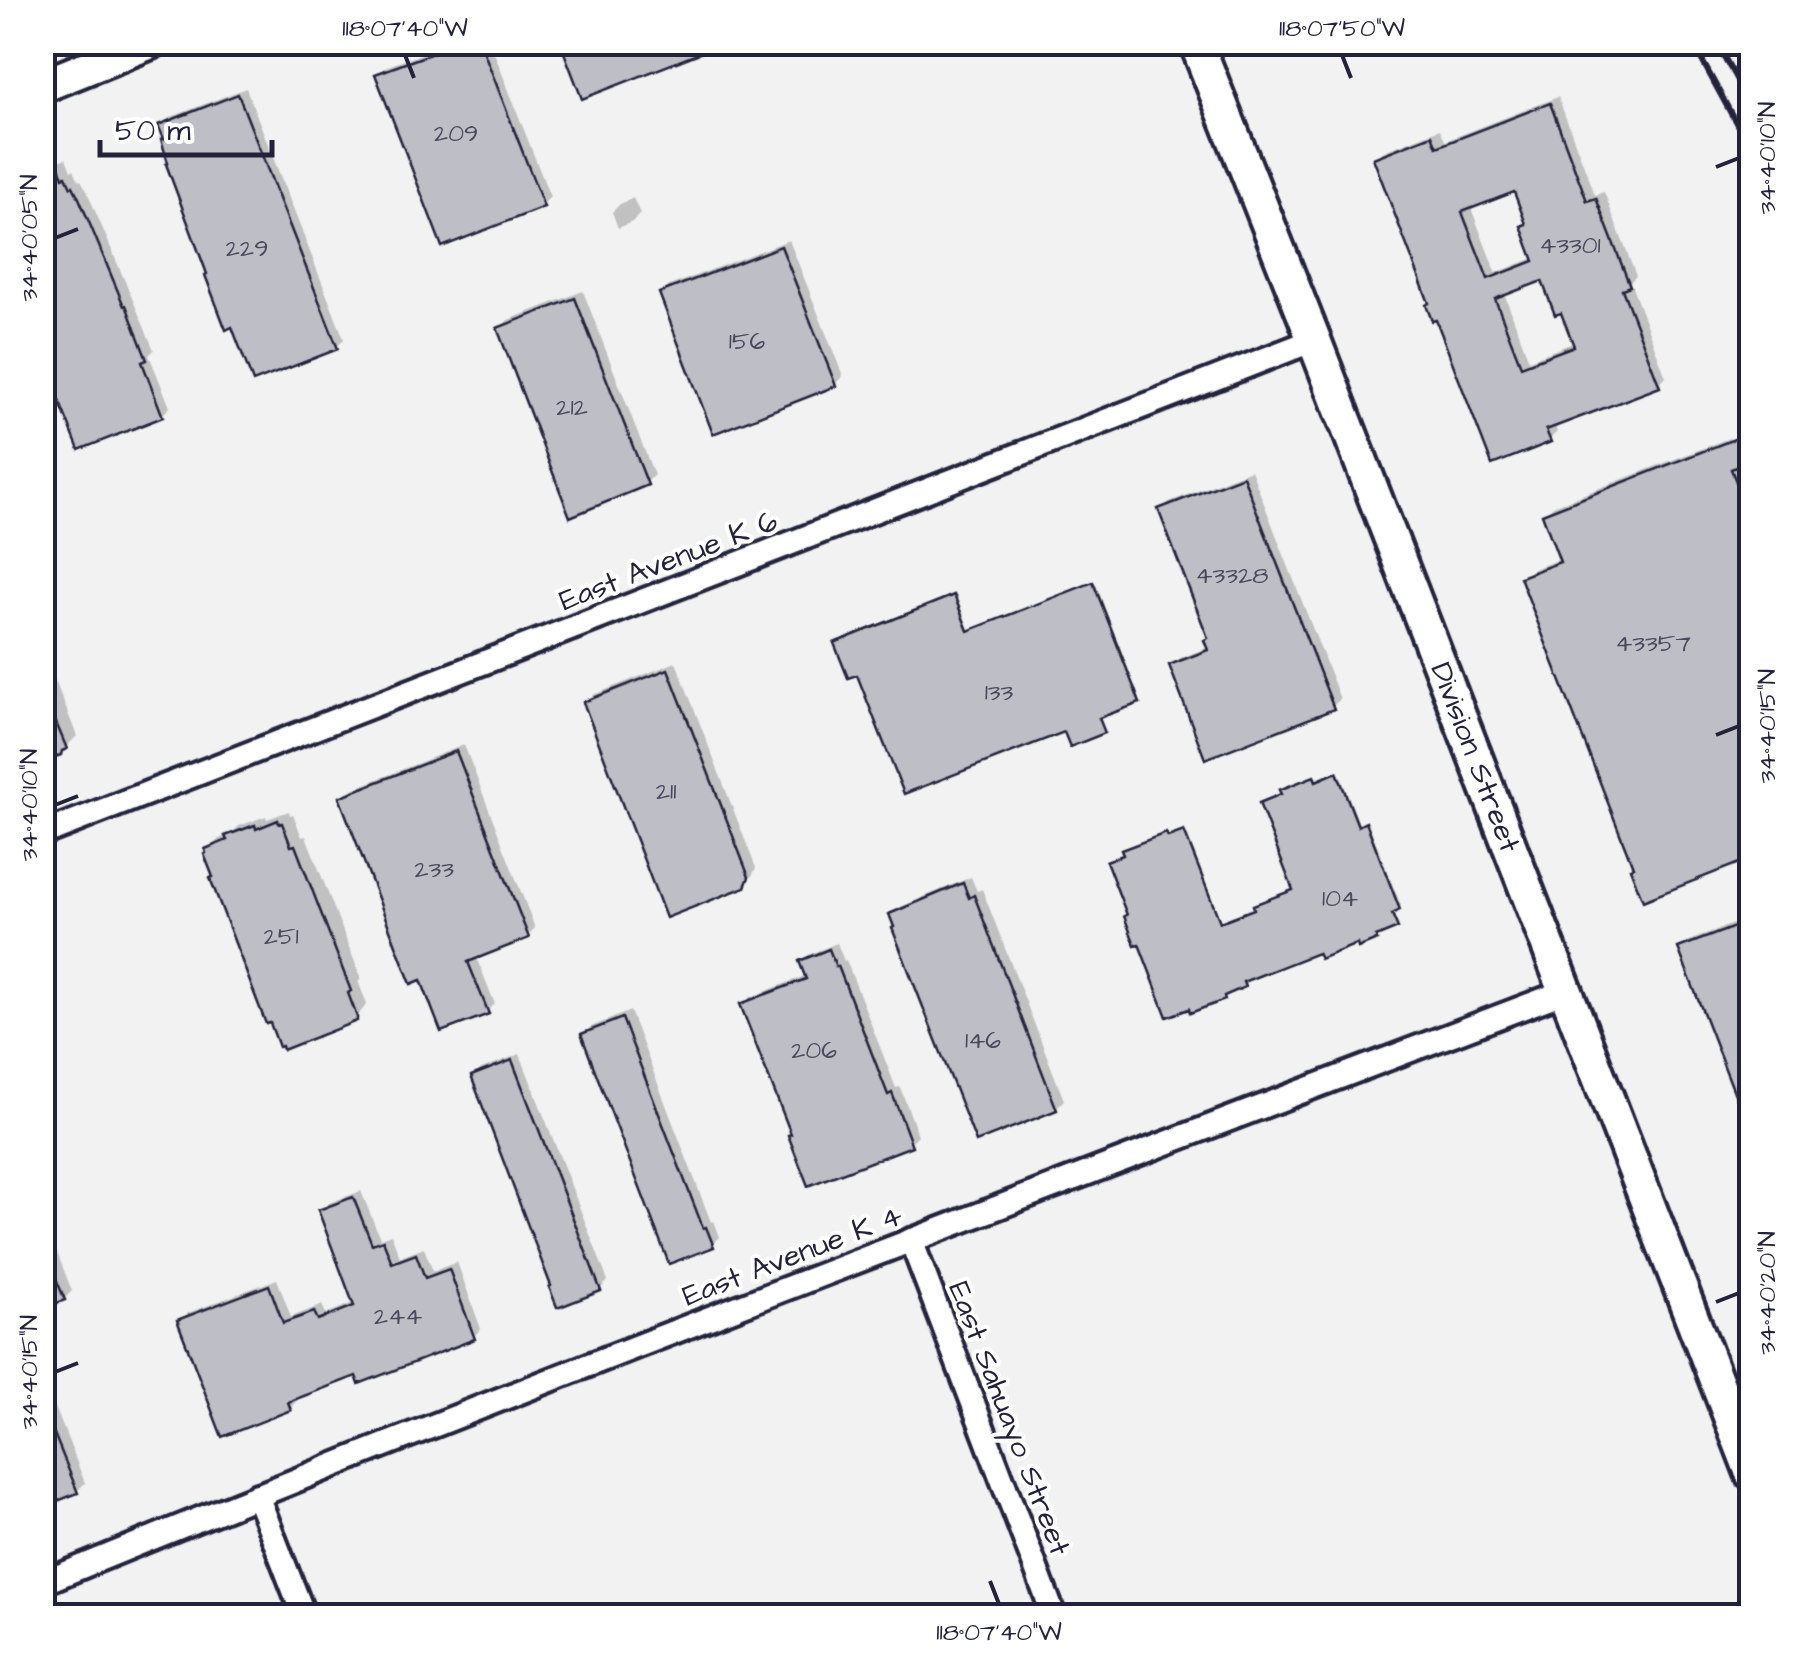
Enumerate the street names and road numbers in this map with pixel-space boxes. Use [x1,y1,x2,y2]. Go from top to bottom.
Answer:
street label: East Avenue K 6 [553,500,784,622]
street label: Division Street [1420,656,1531,858]
street label: East Avenue K 4 [676,1195,908,1317]
street label: East Sahuayo Street [937,1275,1081,1562]

